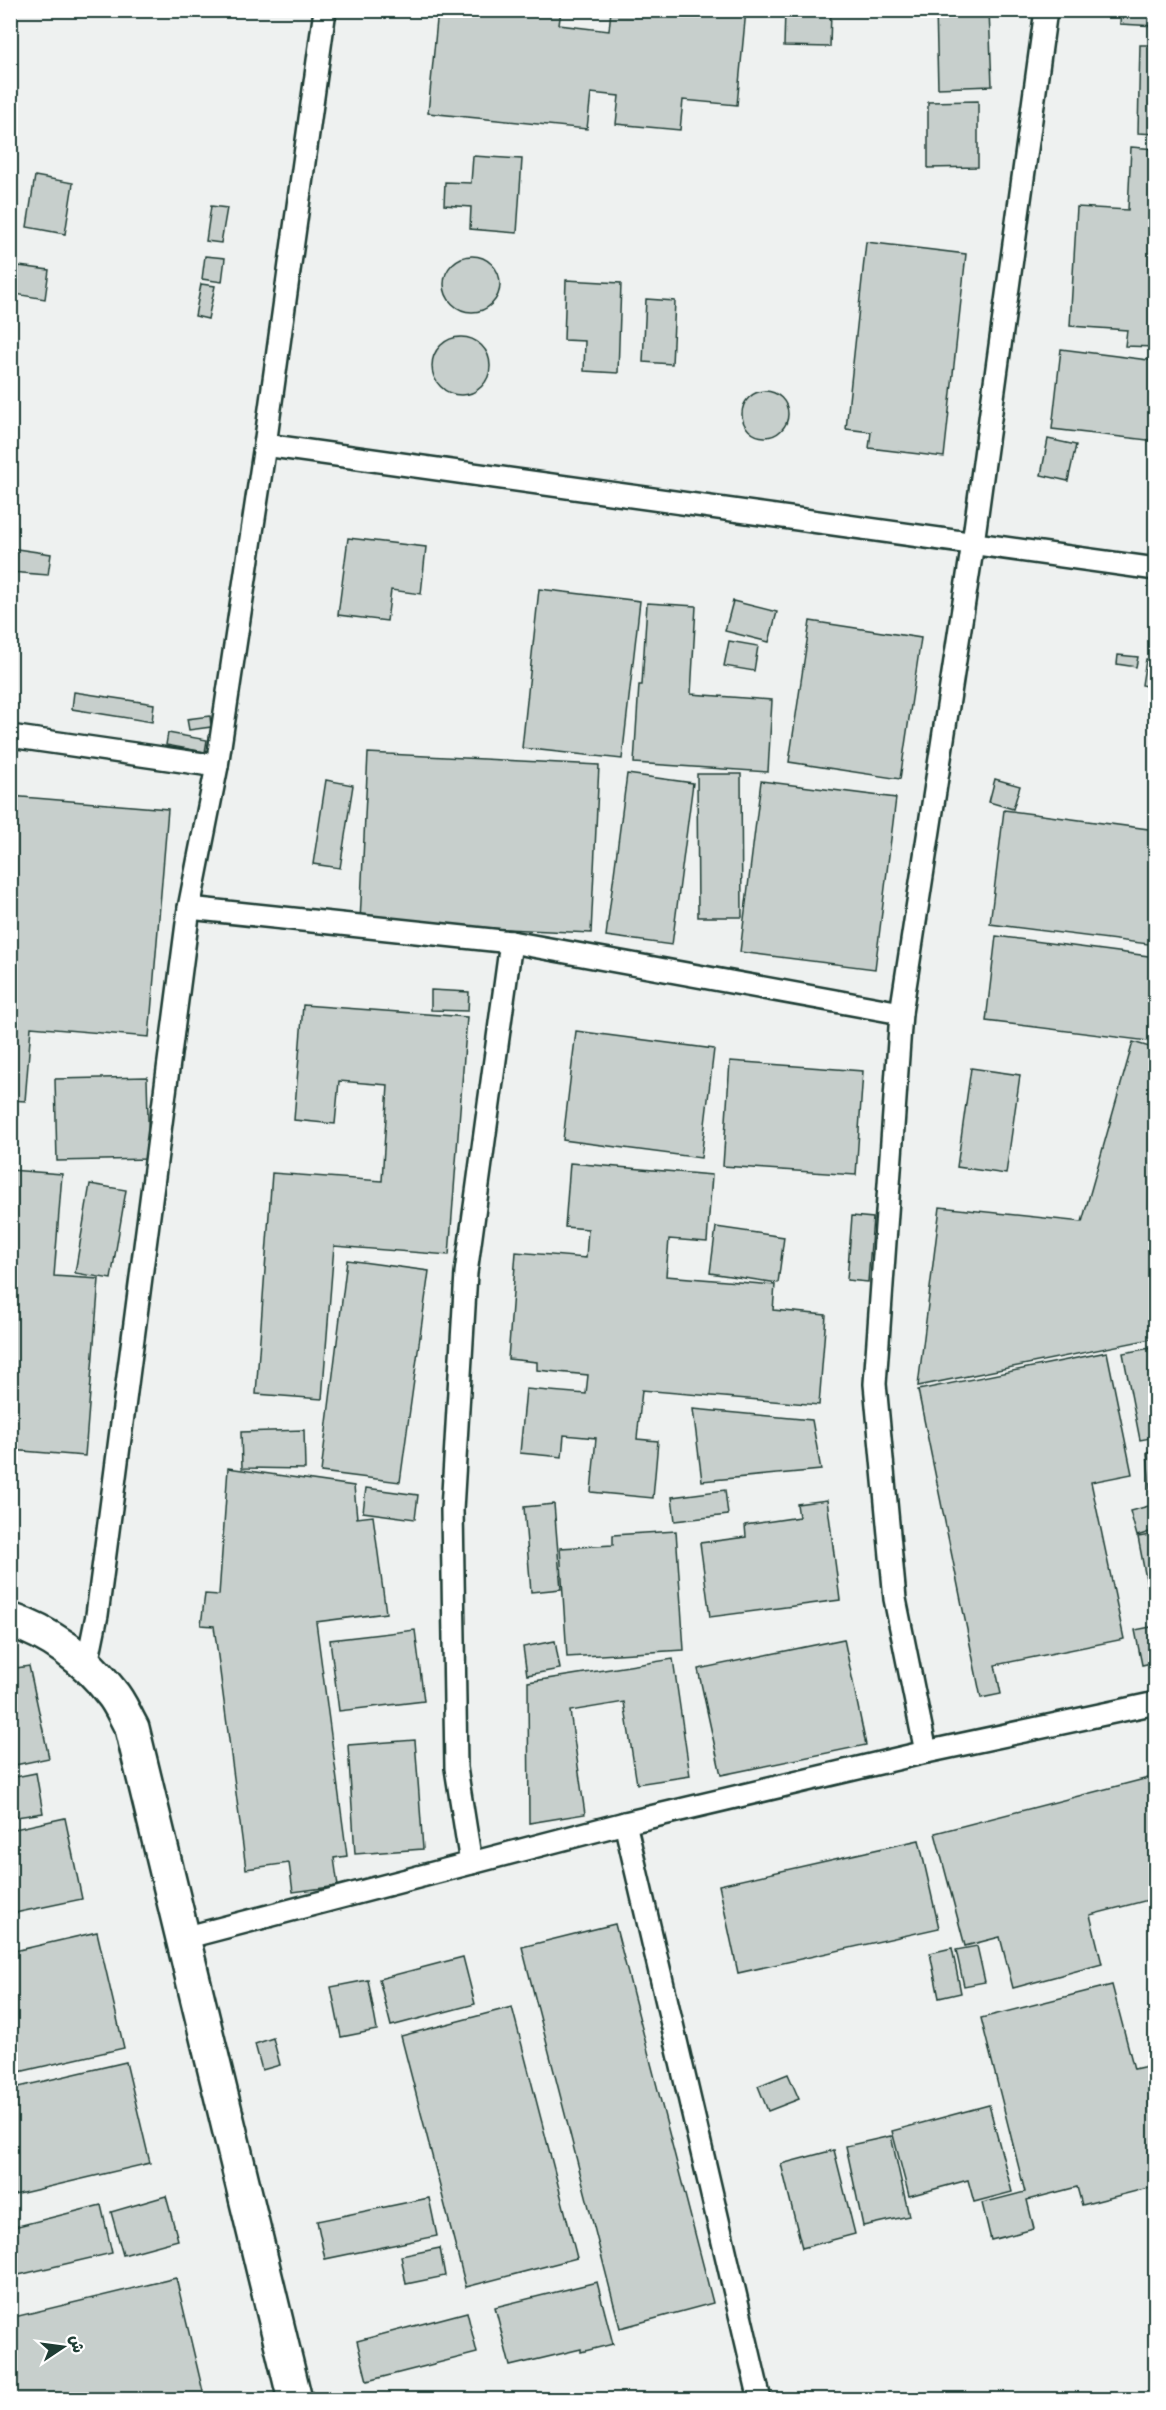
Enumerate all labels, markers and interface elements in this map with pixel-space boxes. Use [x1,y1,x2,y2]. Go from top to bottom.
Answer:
north arrow [33,2317,93,2377]
text: ش [61,2332,93,2356]

